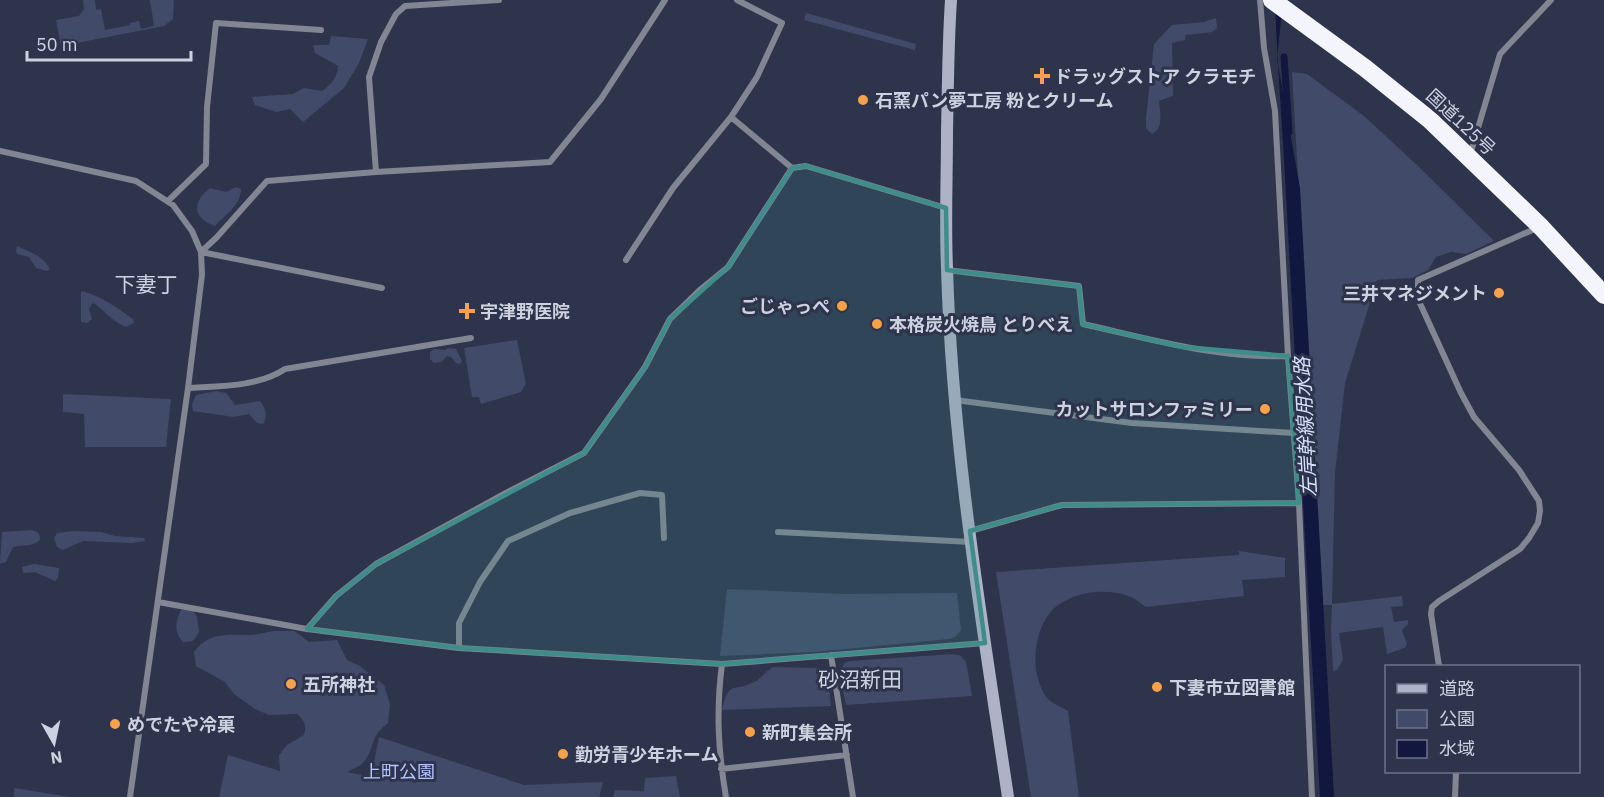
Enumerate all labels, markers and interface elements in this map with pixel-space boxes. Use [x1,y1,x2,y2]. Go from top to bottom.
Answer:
scale bar [27,24,190,62]
text: 50 m [36,33,78,56]
place label: ドラッグストア クラモチ [1054,65,1256,88]
marker: ドラッグストア クラモチ [1035,69,1049,83]
street label: 国道125号 [1422,84,1500,160]
place label: 石窯パン夢工房 粉とクリーム [875,89,1114,112]
marker: 石窯パン夢工房 粉とクリーム [856,93,870,107]
district label: 下妻丁 [115,270,178,298]
place label: 三井マネジメント [1343,282,1487,305]
marker: 三井マネジメント [1492,286,1506,300]
place label: ごじゃっぺ [740,295,830,318]
marker: ごじゃっぺ [835,299,849,313]
place label: 宇津野医院 [480,300,570,323]
marker: 宇津野医院 [458,302,476,320]
place label: 本格炭火焼鳥 とりべえ [889,313,1073,336]
marker: 本格炭火焼鳥 とりべえ [870,317,884,331]
water label: 左岸幹線用水路 [1288,354,1322,498]
place label: カットサロンファミリー [1056,398,1253,421]
marker: カットサロンファミリー [1258,402,1272,416]
district label: 砂沼新田 [818,665,902,693]
legend [1385,665,1580,773]
place label: 五所神社 [303,673,375,696]
place label: 下妻市立図書館 [1169,676,1295,699]
marker: 五所神社 [284,677,298,691]
text: 道路 [1439,677,1475,700]
marker: 下妻市立図書館 [1150,680,1164,694]
text: 公園 [1439,707,1475,730]
north arrow [24,713,84,773]
place label: めでたや冷菓 [127,713,235,736]
marker: めでたや冷菓 [108,717,122,731]
place label: 新町集会所 [762,721,852,744]
marker: 新町集会所 [743,725,757,739]
text: 水域 [1439,737,1475,760]
place label: 勤労青少年ホーム [575,743,718,766]
text: N [49,747,64,769]
marker: 勤労青少年ホーム [556,747,570,761]
park label: 上町公園 [363,760,435,783]

